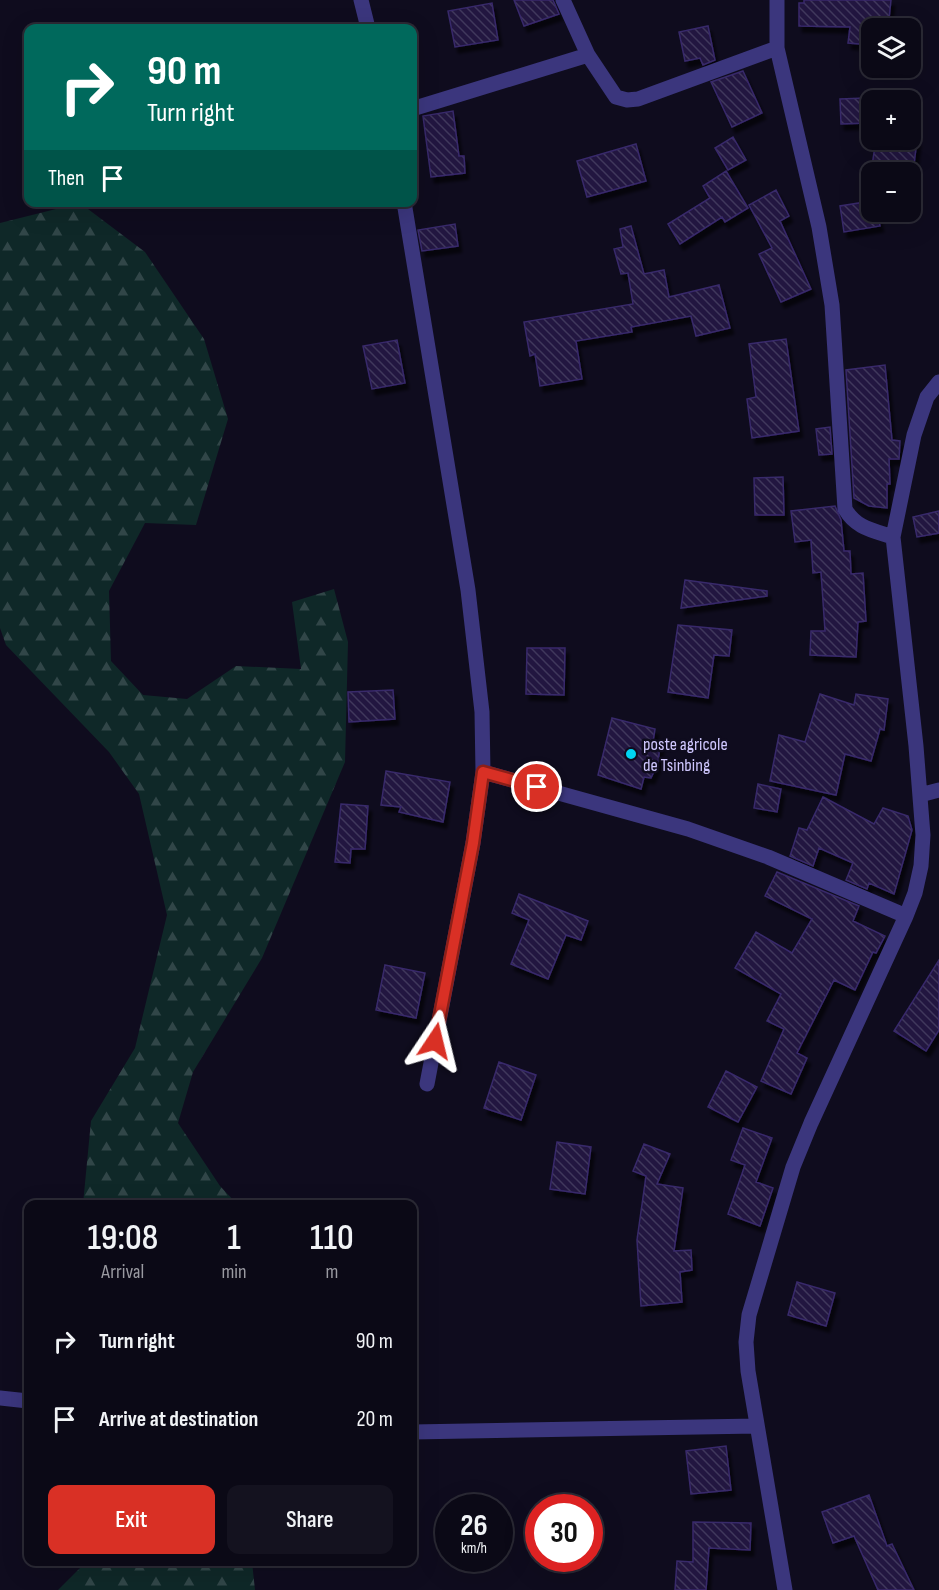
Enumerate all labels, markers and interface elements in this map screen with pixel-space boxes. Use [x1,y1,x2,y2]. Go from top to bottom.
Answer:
map controls [861,18,921,222]
button: layers [861,18,921,78]
text: 90 m [147,46,221,97]
icon: right [48,48,126,126]
button: + [861,90,921,150]
text: Turn right [147,97,234,129]
icon: arrive [96,162,129,195]
button: − [861,162,921,222]
text: Then [48,165,84,192]
place label: poste agricole de Tsinbing [643,734,728,776]
marker: poste agricole de Tsinbing [624,747,638,761]
pin [511,761,562,812]
icon: arrive [520,770,553,803]
position arrow [403,1009,467,1073]
text: 19:08 [87,1217,158,1260]
text: 1 [227,1217,241,1260]
text: 110 [310,1217,354,1260]
text: Arrival [101,1260,144,1284]
text: min [222,1260,247,1284]
text: m [325,1260,338,1284]
icon: right [48,1325,81,1358]
text: Turn right [99,1328,175,1355]
text: 90 m [356,1328,393,1355]
icon: arrive [48,1403,81,1436]
text: Arrive at destination [99,1406,258,1433]
text: 20 m [357,1406,393,1433]
button: Exit [48,1485,215,1554]
button: Share [227,1485,393,1554]
speed limit sign: 30 [525,1494,603,1572]
text: 26 [460,1508,488,1544]
text: km/h [461,1539,487,1558]

